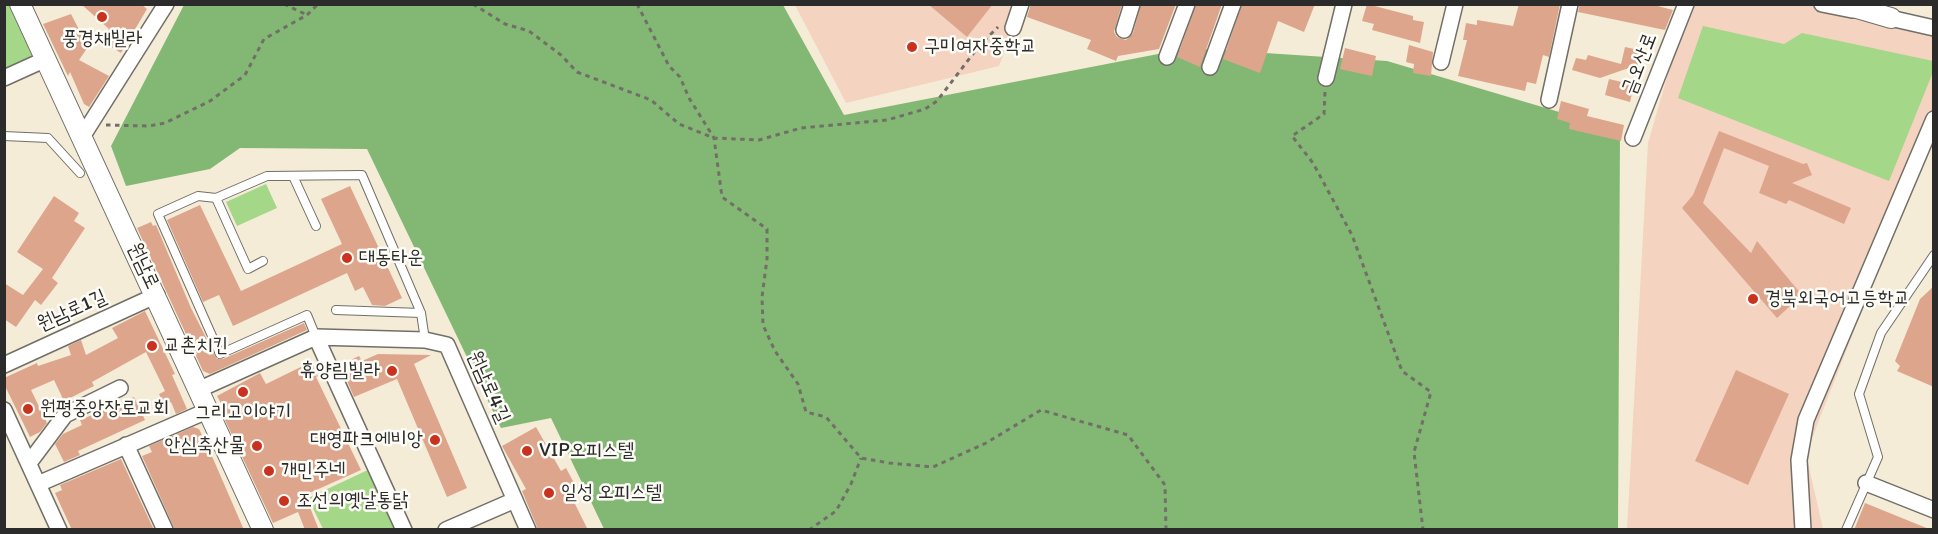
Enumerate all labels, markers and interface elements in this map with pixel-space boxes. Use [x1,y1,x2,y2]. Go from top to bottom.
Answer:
marker: 풍경채빌라 [95,10,109,24]
place label: 풍경채빌라 [62,27,142,51]
street label: 금오산로 [1617,30,1663,98]
place label: 구미여자중학교 [924,35,1037,59]
marker: 구미여자중학교 [905,40,919,54]
street label: 원남로 [122,239,164,293]
place label: 대동타운 [359,246,423,270]
marker: 대동타운 [340,251,354,265]
street label: 원남로1길 [33,285,111,337]
place label: 경북외국어고등학교 [1765,287,1910,311]
marker: 경북외국어고등학교 [1746,292,1760,306]
place label: 교촌치킨 [164,334,228,358]
marker: 교촌치킨 [145,339,159,353]
street label: 원남로4길 [462,347,514,427]
place label: 휴양림빌라 [300,359,380,383]
marker: 휴양림빌라 [385,364,399,378]
marker: 그리고이야기 [236,385,250,399]
place label: 원평중앙장로교회 [40,397,169,421]
place label: 그리고이야기 [195,401,291,425]
marker: 원평중앙장로교회 [21,402,35,416]
place label: 대영파크에비앙 [310,428,423,452]
marker: 대영파크에비앙 [428,433,442,447]
place label: 안심축산물 [165,434,245,458]
marker: 안심축산물 [250,439,264,453]
place label: VIP오피스텔 [539,439,634,463]
marker: VIP오피스텔 [520,444,534,458]
place label: 개민주네 [281,459,345,483]
marker: 개민주네 [262,464,276,478]
place label: 일성 오피스텔 [561,481,662,505]
marker: 일성 오피스텔 [542,486,556,500]
place label: 조선의옛날통닭 [296,489,409,513]
marker: 조선의옛날통닭 [277,494,291,508]

